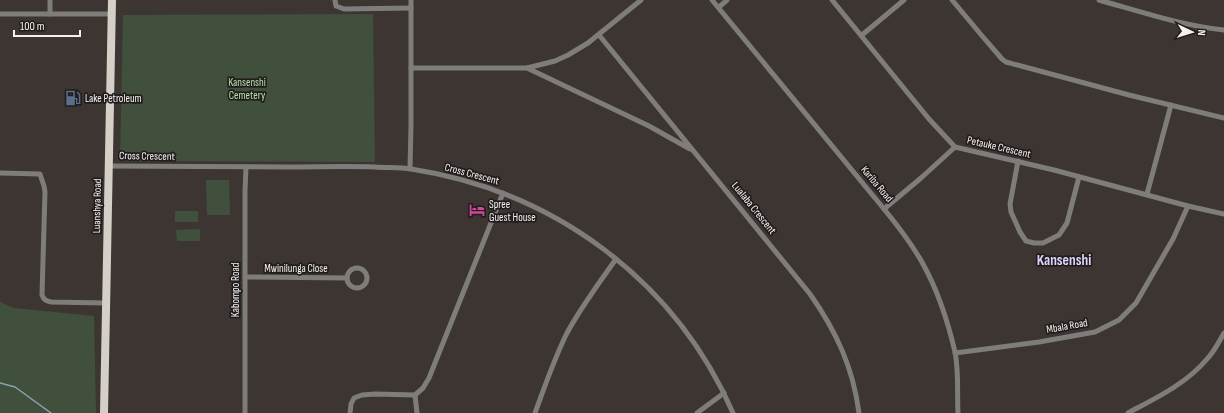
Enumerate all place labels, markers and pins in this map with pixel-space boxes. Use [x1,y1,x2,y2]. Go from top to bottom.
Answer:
fuel station icon: Lake Petroleum [64,89,82,107]
place label: Lake Petroleum [85,92,142,105]
place label: Spree Guest House [489,198,536,224]
hotel icon: Spree Guest House [468,201,486,219]

